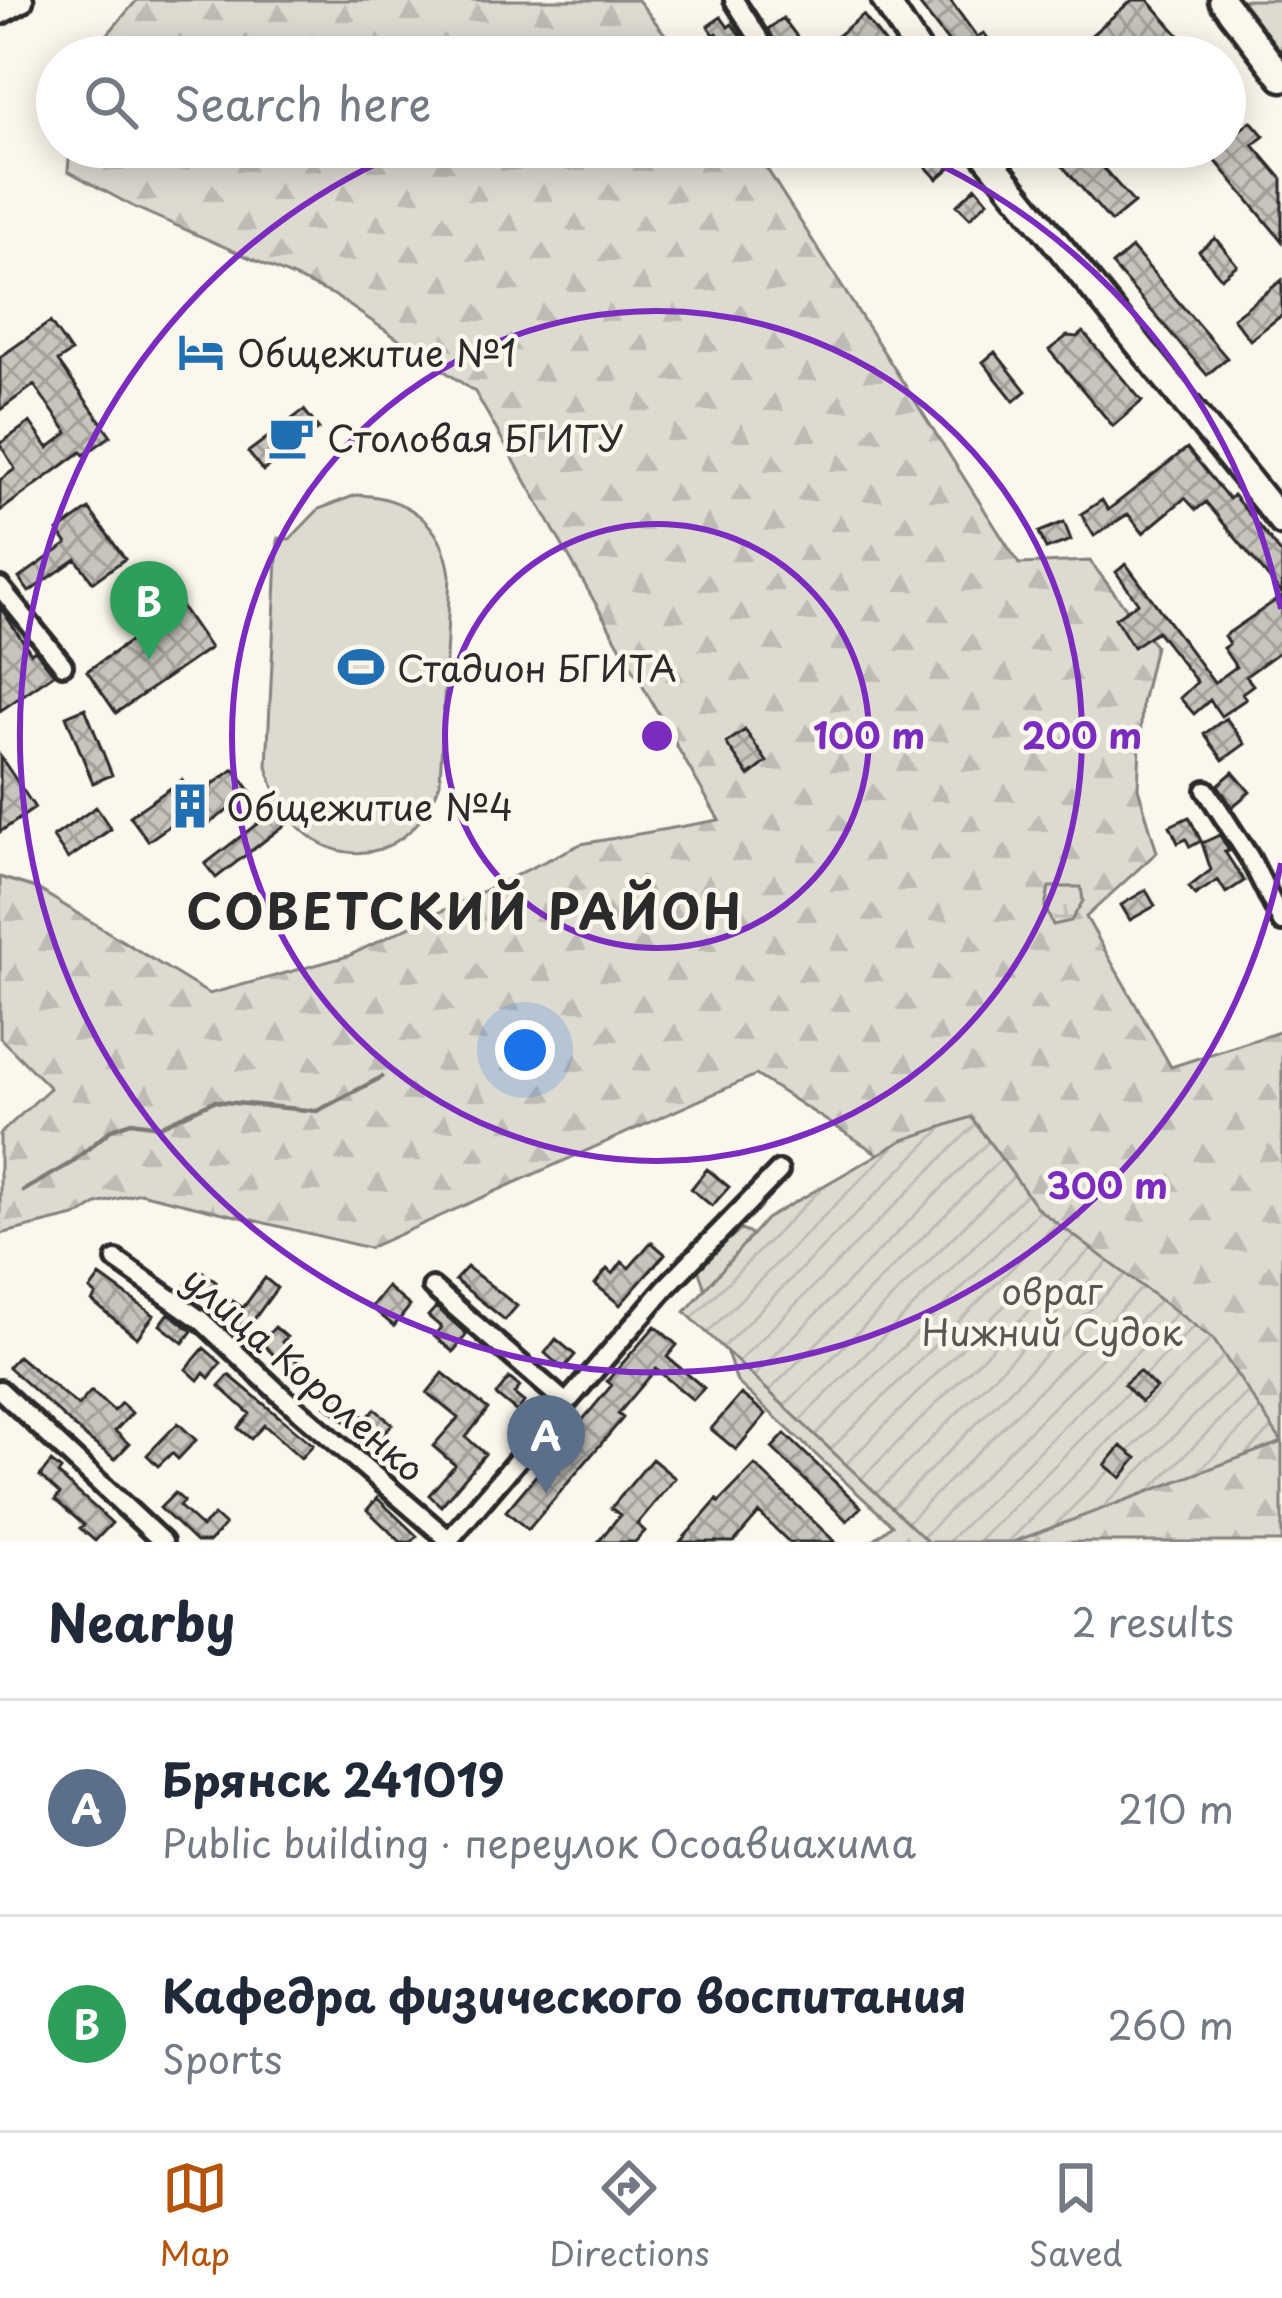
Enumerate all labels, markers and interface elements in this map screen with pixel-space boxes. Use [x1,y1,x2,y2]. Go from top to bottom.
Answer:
search box [36,36,1246,168]
text: Search here [174,68,431,136]
icon: search [78,69,144,135]
place label: Общежитие №1 [237,325,516,379]
hotel icon: Общежитие №1 [176,327,226,377]
place label: Столовая БГИТУ [327,410,624,464]
cafe icon: Столовая БГИТУ [266,412,316,462]
pin: B [110,561,188,660]
place label: Стадион БГИТА [397,640,677,694]
sports icon: Стадион БГИТА [336,642,386,692]
text: 100 m [813,707,925,761]
text: 200 m [1022,707,1142,761]
centre of rings [636,715,678,757]
place label: Общежитие №4 [226,779,513,833]
building icon: Общежитие №4 [165,781,215,831]
district label: СОВЕТСКИЙ РАЙОН [186,874,744,946]
your location [495,1020,555,1080]
text: 300 m [1046,1157,1168,1211]
street label: улица Короленко [172,1252,438,1494]
park label: овраг Нижний Судок [921,1263,1183,1358]
pin: A [507,1395,585,1494]
text: Nearby [48,1582,235,1659]
text: 2 results [1072,1591,1234,1650]
text: Брянск 241019 [162,1744,505,1812]
text: A [72,1778,102,1837]
text: 210 m [1118,1778,1234,1837]
text: Public building · переулок Осоавиахима [162,1812,916,1871]
text: Кафедра физического воспитания [162,1960,967,2028]
text: B [74,1994,100,2053]
text: 260 m [1107,1994,1234,2053]
text: Sports [162,2028,282,2087]
tab: Map [160,2155,230,2277]
tab: Directions [549,2155,710,2277]
tab: Saved [1029,2155,1122,2277]

